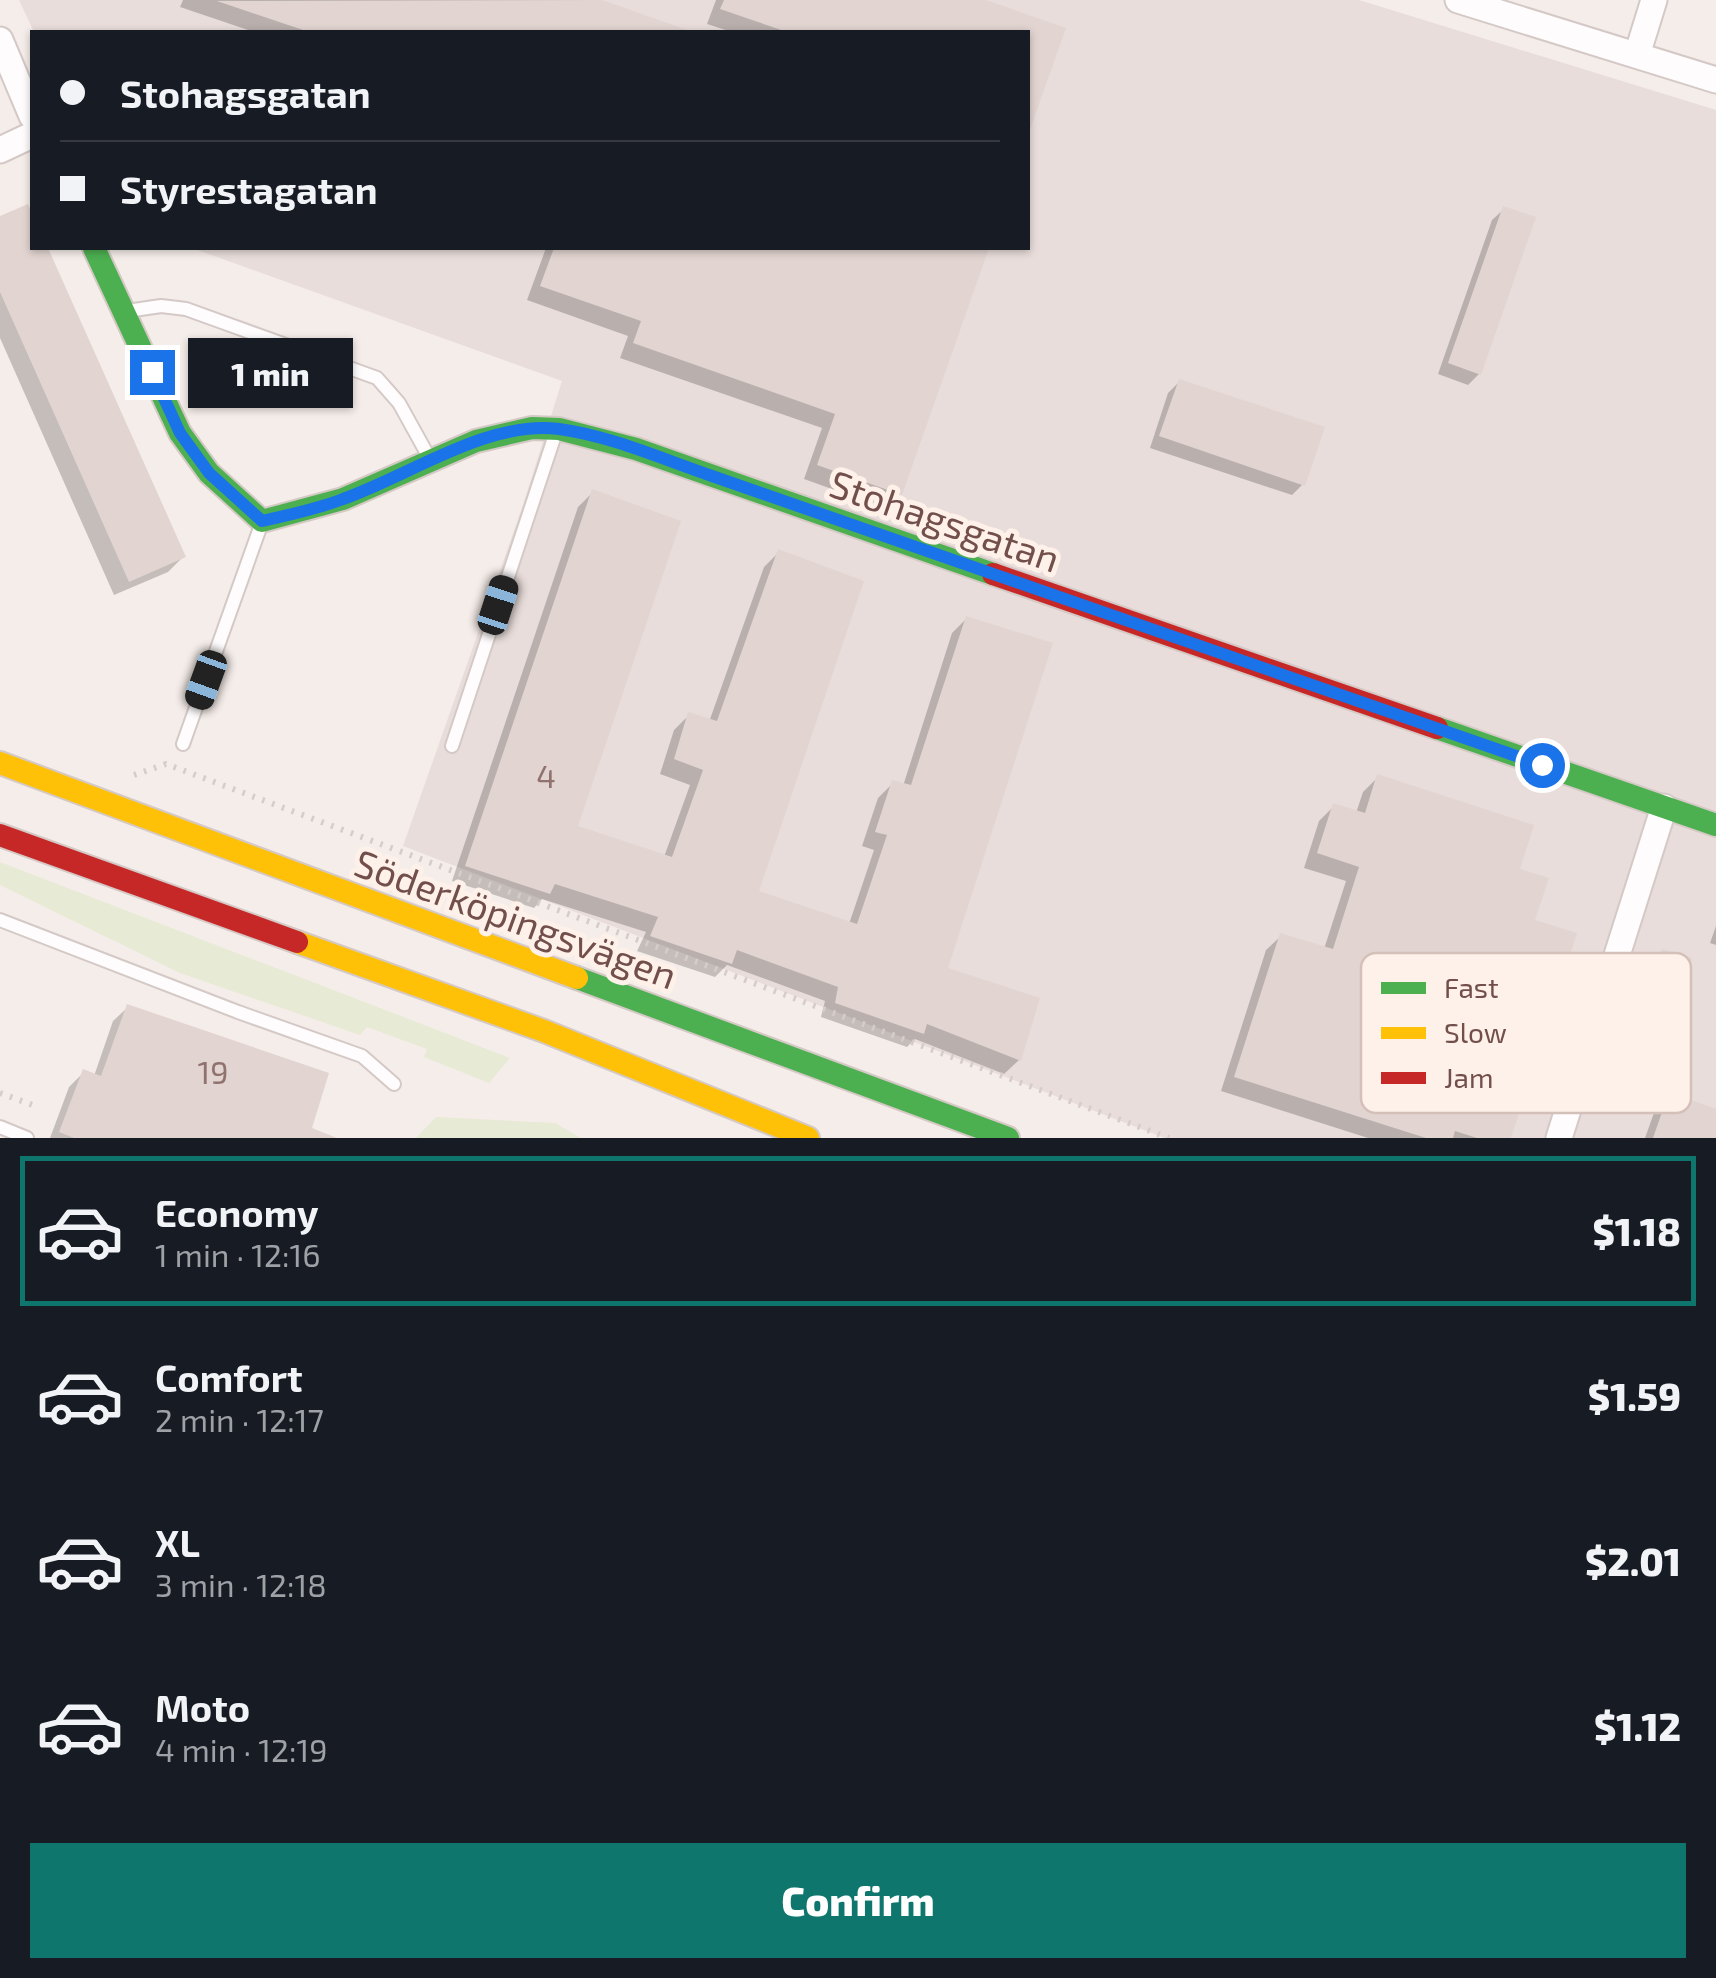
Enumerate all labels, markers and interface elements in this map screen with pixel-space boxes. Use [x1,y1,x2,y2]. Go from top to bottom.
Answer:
text: Stohagsgatan [120,70,371,116]
text: Styrestagatan [120,166,378,212]
callout: 1 min [187,337,352,407]
route end [130,350,175,395]
text: 1 min [231,354,310,392]
street label: Stohagsgatan [824,459,1066,581]
car [474,572,522,638]
car [182,647,230,713]
route start [1520,743,1565,788]
house number: 4 [536,756,556,794]
street label: Söderköpingsvägen [349,838,683,998]
legend [1361,953,1691,1113]
text: Fast [1444,970,1499,1004]
text: Slow [1444,1015,1507,1049]
house number: 19 [197,1052,229,1090]
text: Jam [1444,1060,1493,1094]
icon: car [35,1186,125,1276]
text: Economy [155,1189,319,1235]
text: $1.18 [1592,1208,1681,1254]
text: 1 min · 12:16 [155,1235,321,1273]
icon: car [35,1351,125,1441]
text: Comfort [155,1354,303,1400]
text: $1.59 [1588,1373,1681,1419]
text: 2 min · 12:17 [155,1400,324,1438]
icon: car [35,1516,125,1606]
text: XL [155,1519,200,1565]
text: $2.01 [1585,1538,1681,1584]
text: 3 min · 12:18 [155,1565,327,1603]
icon: car [35,1681,125,1771]
text: Moto [155,1684,250,1730]
text: $1.12 [1594,1703,1681,1749]
text: 4 min · 12:19 [155,1730,328,1768]
button: Confirm [30,1843,1686,1958]

